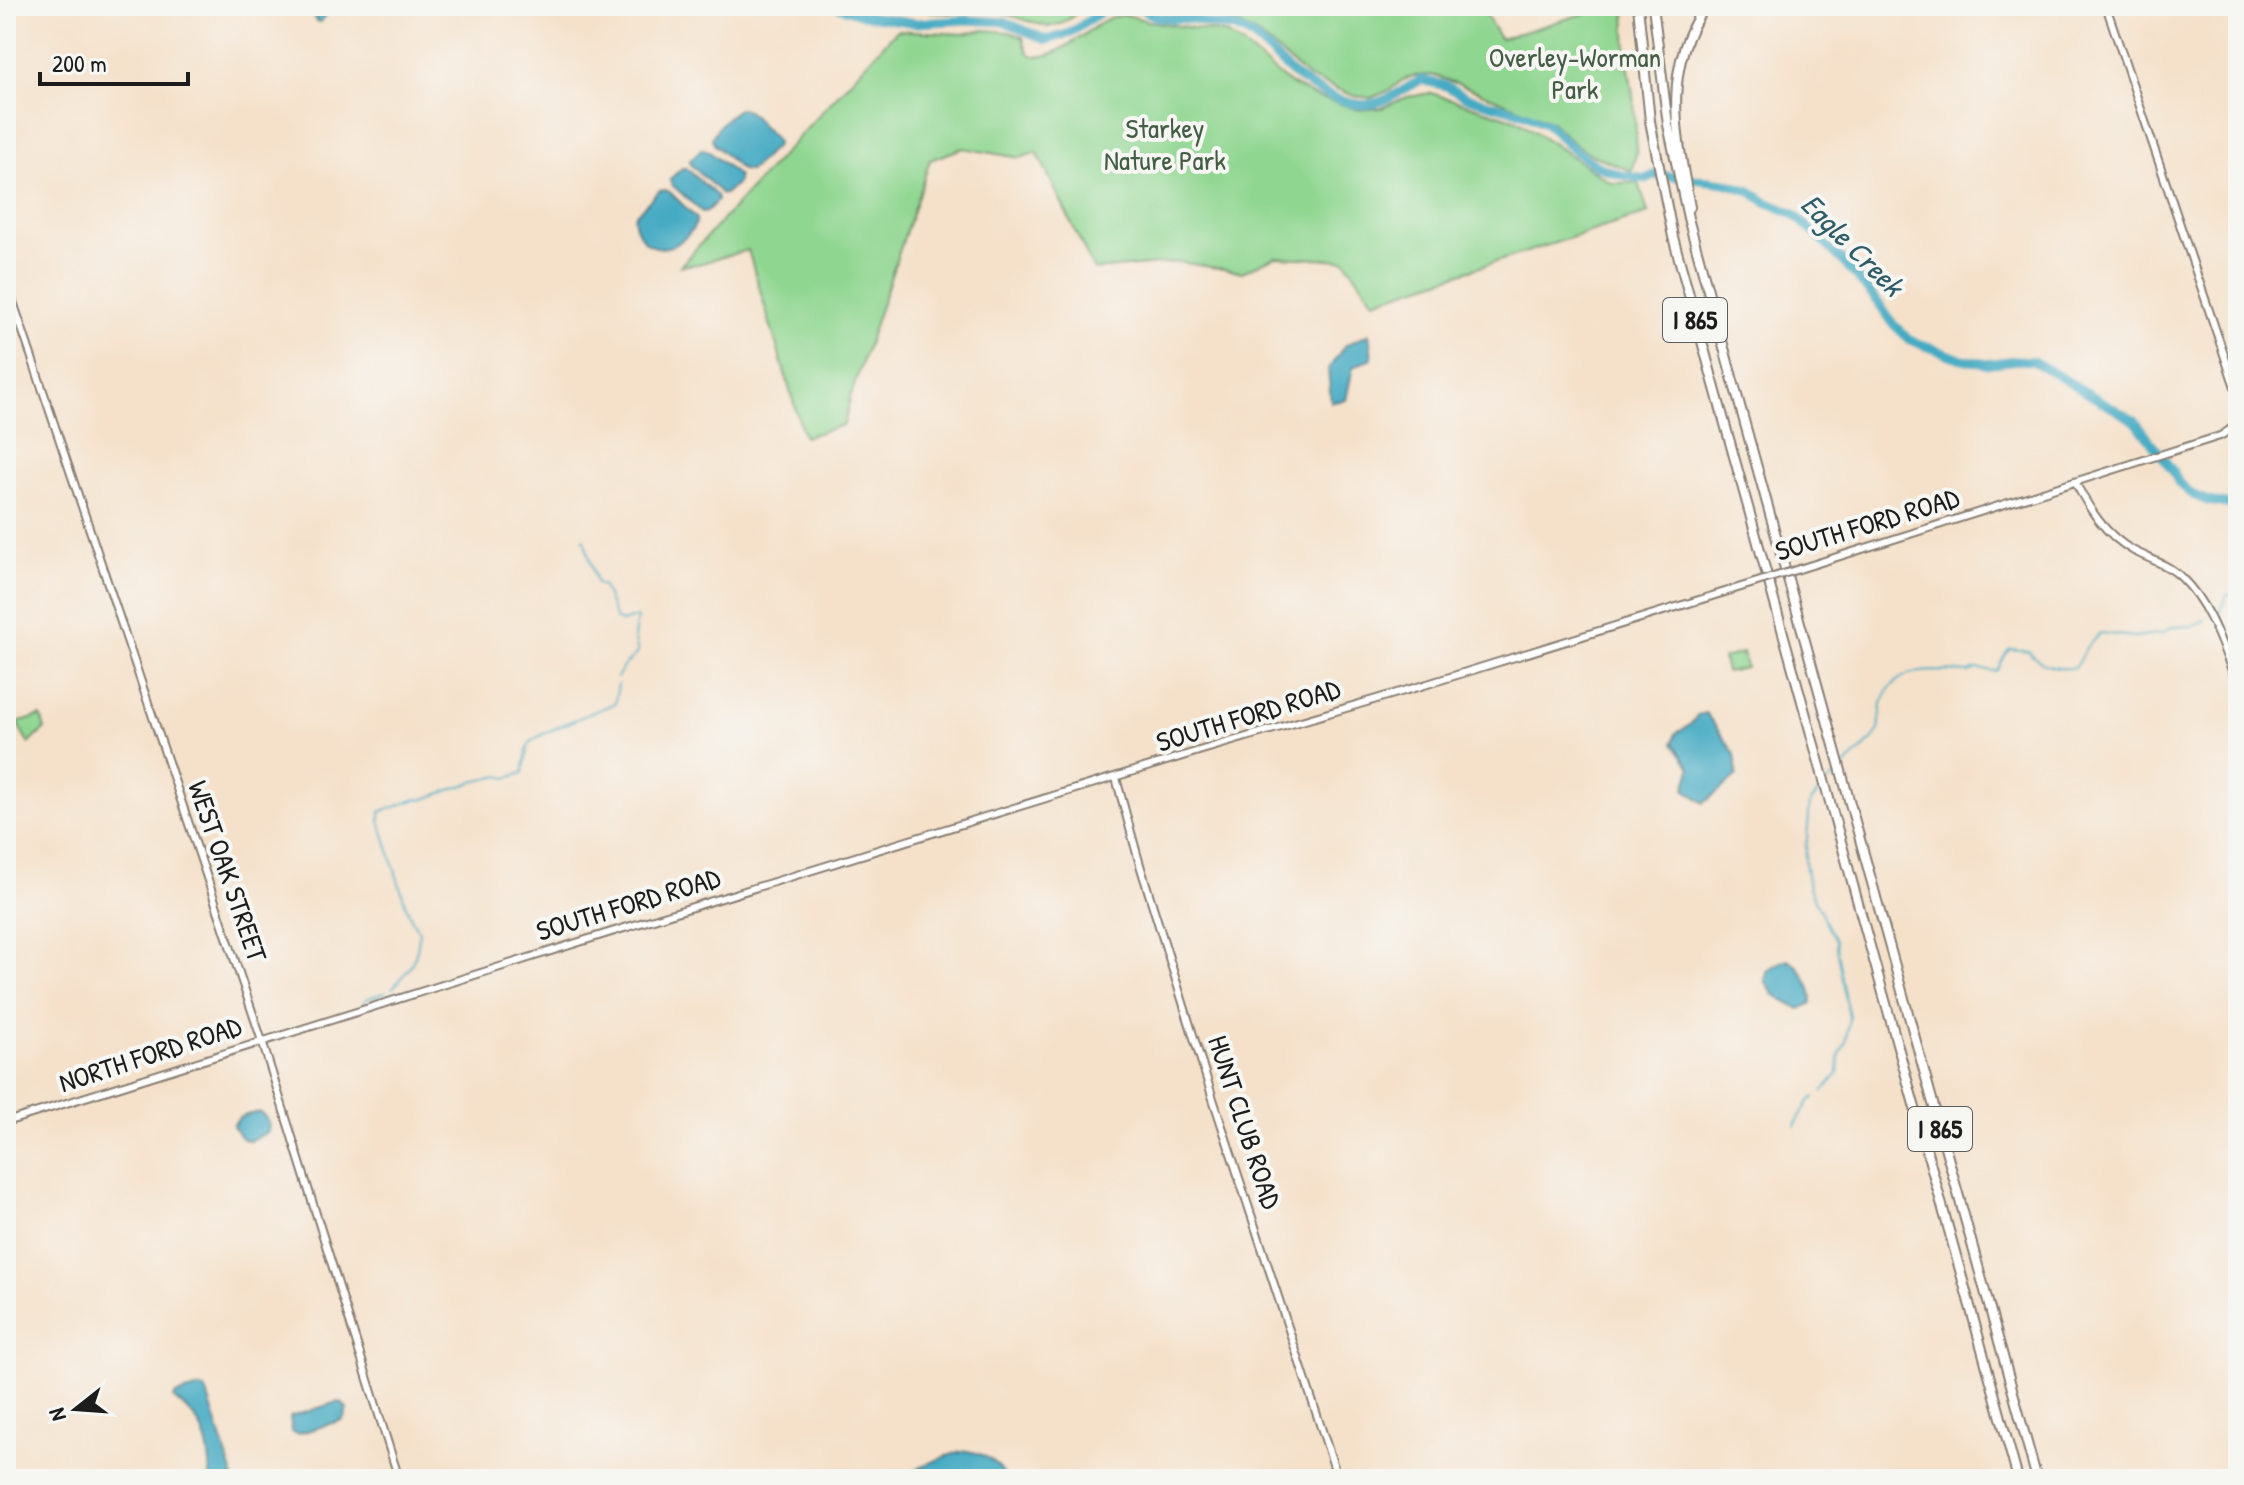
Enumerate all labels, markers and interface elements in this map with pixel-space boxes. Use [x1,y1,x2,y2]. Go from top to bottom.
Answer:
scale bar [40,36,188,86]
park label: Overley-Worman Park [1489,38,1661,108]
text: 200 m [52,47,107,79]
park label: Starkey Nature Park [1104,109,1226,179]
water label: Eagle Creek [1792,184,1914,307]
road number: I 865 [1663,298,1727,342]
street label: SOUTH FORD ROAD [1770,478,1964,570]
street label: SOUTH FORD ROAD [1151,669,1345,761]
street label: WEST OAK STREET [179,776,277,967]
street label: SOUTH FORD ROAD [531,858,725,950]
street label: NORTH FORD ROAD [54,1006,247,1101]
street label: HUNT CLUB ROAD [1199,1031,1291,1214]
road number: I 865 [1908,1107,1972,1151]
north arrow [36,1369,116,1449]
text: N [41,1405,73,1425]

